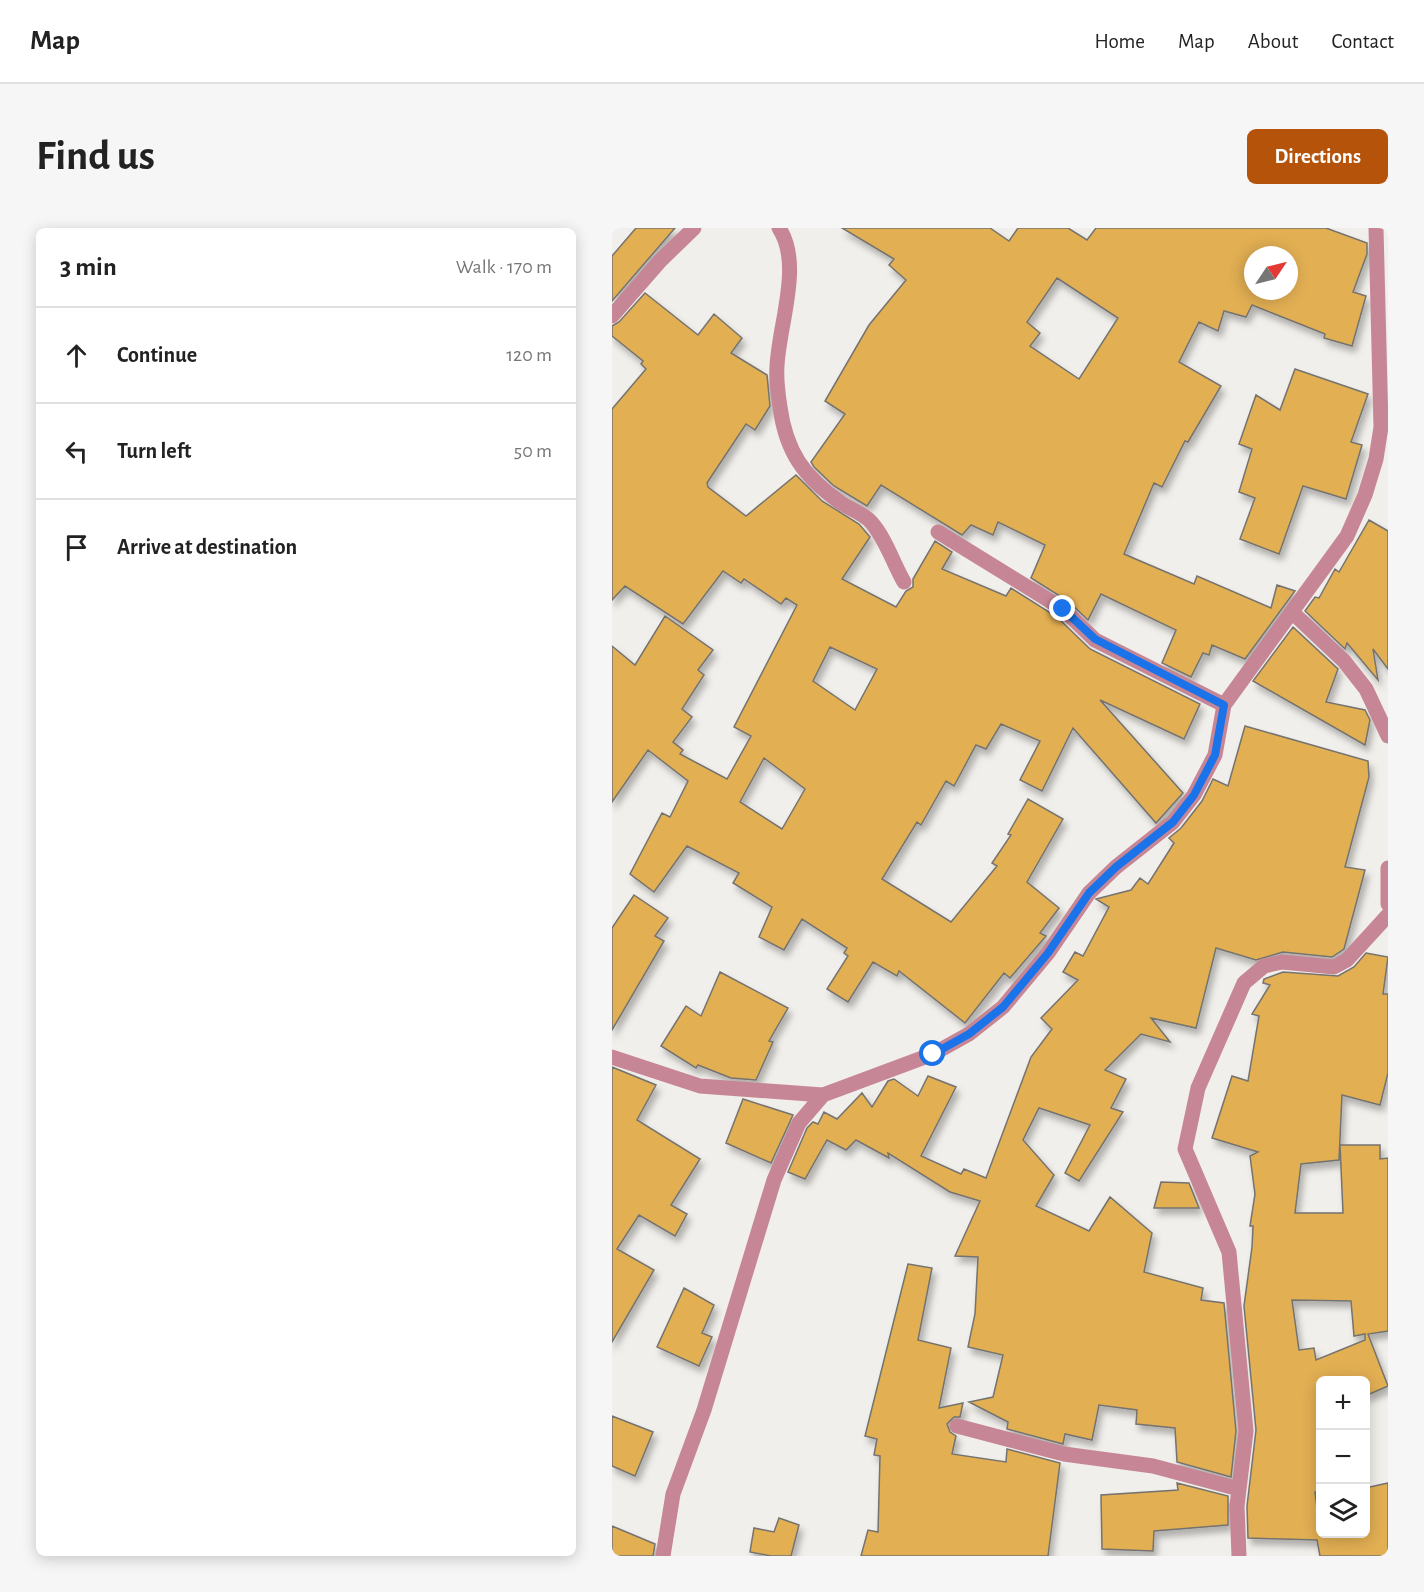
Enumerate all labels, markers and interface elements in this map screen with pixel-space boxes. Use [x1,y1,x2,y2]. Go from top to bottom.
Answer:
text: Map [30,27,80,55]
text: Home [1094,31,1145,52]
text: Map [1178,31,1215,52]
text: About [1248,31,1298,52]
text: Contact [1331,31,1394,52]
button: Directions [1247,129,1388,184]
text: Find us [36,135,155,177]
north arrow [1244,246,1298,300]
text: 3 min [60,254,117,280]
text: Walk · 170 m [456,257,552,277]
icon: ahead [60,339,93,372]
text: Continue [117,344,197,366]
text: 120 m [506,345,552,365]
icon: left [60,435,93,468]
text: Turn left [117,440,191,462]
text: 50 m [514,441,552,461]
icon: arrive [60,531,93,564]
text: Arrive at destination [117,536,297,558]
route end [1049,595,1075,621]
route start [919,1040,945,1066]
map controls [1316,1376,1370,1538]
button: + [1316,1376,1370,1430]
button: − [1316,1430,1370,1484]
button: layers [1316,1484,1370,1538]

